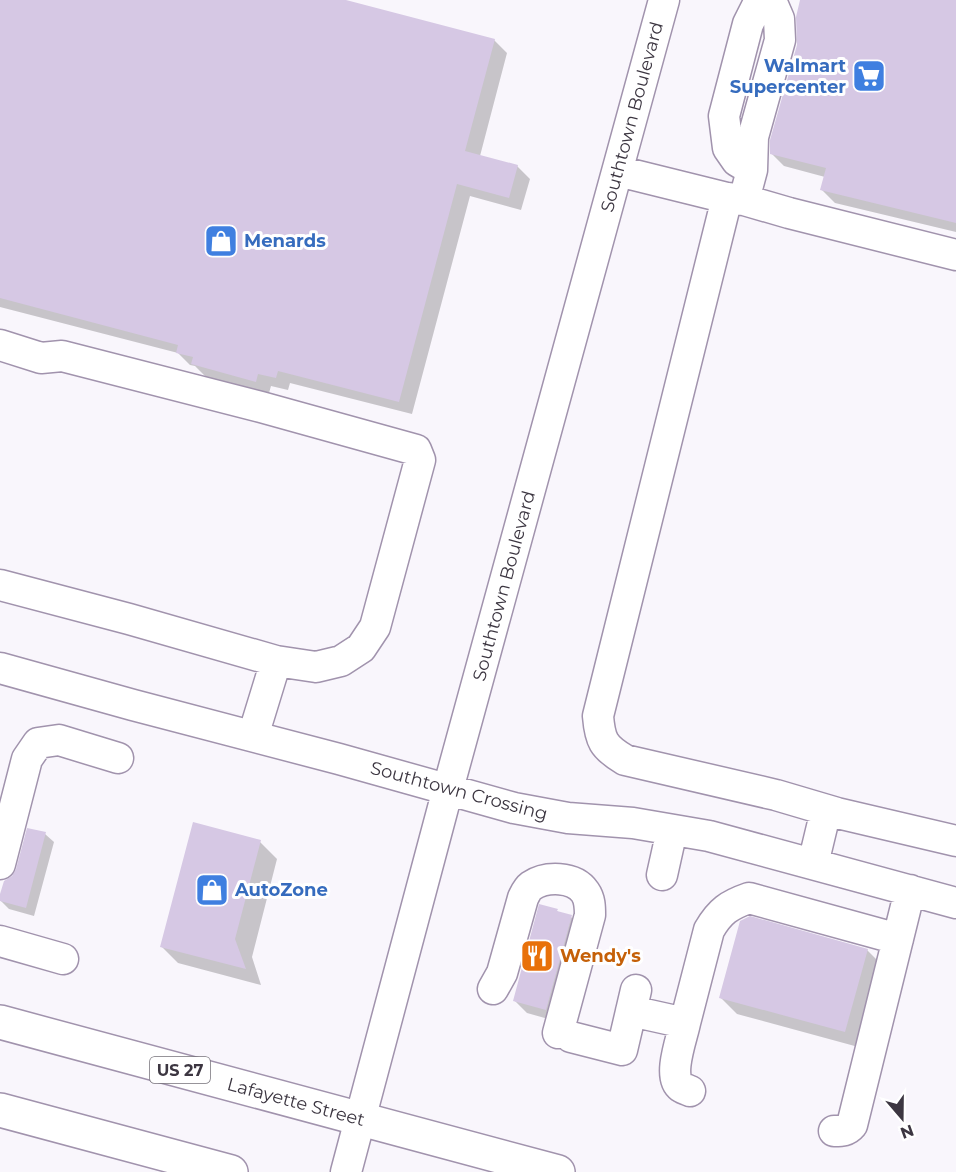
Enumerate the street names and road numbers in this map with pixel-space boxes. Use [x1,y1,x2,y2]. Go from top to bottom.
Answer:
street label: Southtown Boulevard [596,19,668,215]
street label: Southtown Boulevard [468,488,540,684]
street label: Southtown Crossing [368,757,550,825]
road number: US 27 [150,1057,210,1083]
street label: Lafayette Street [225,1073,367,1131]

